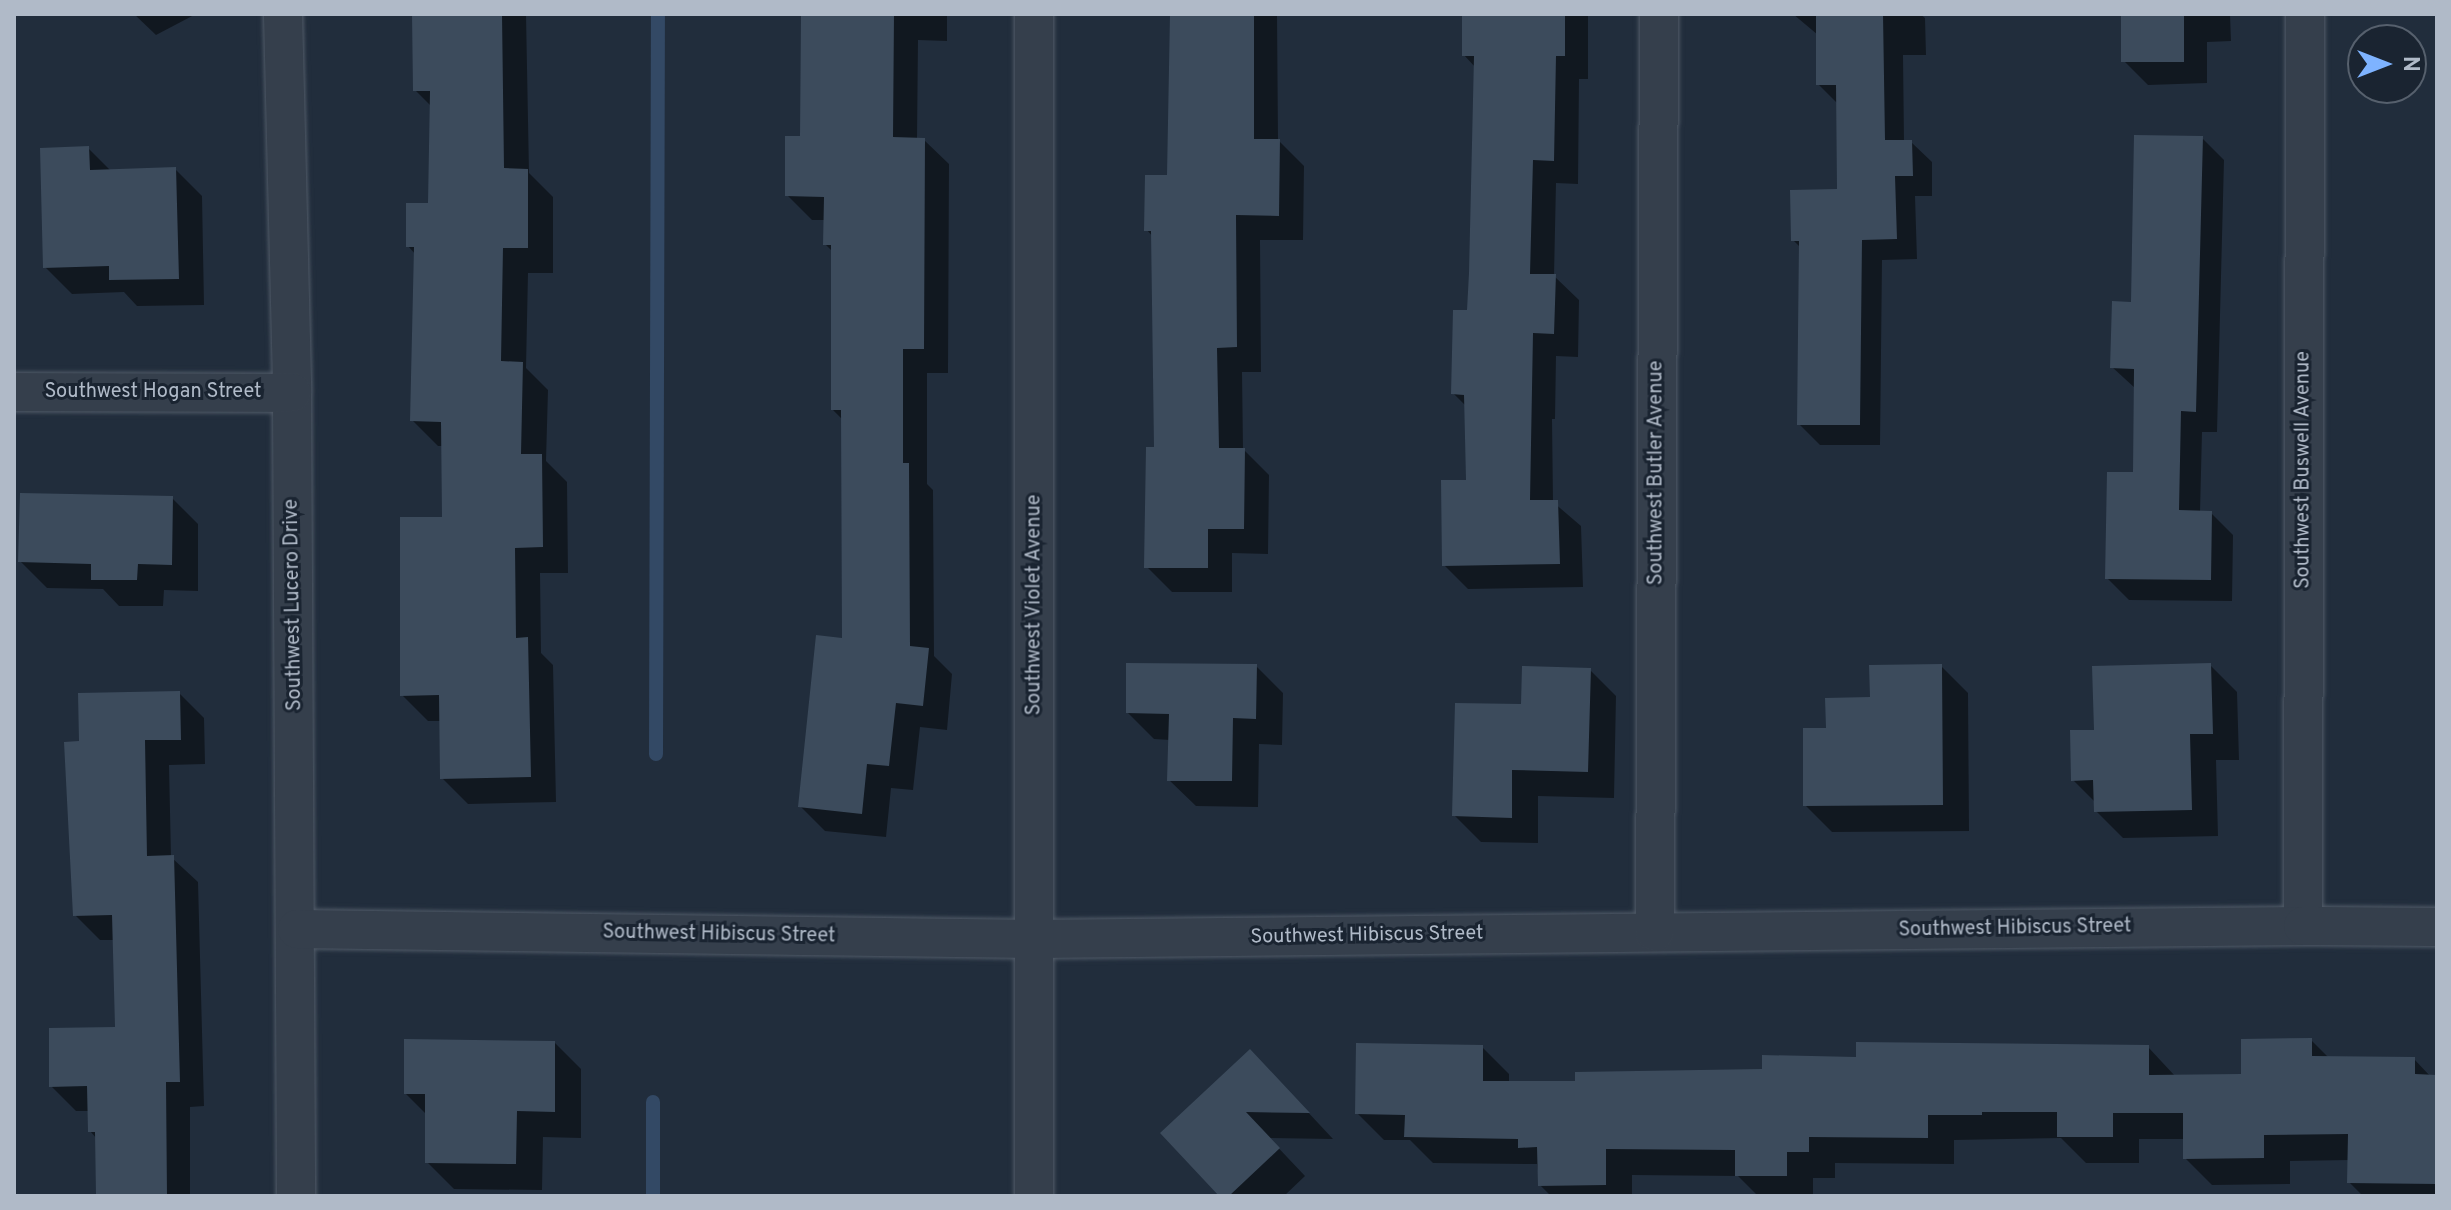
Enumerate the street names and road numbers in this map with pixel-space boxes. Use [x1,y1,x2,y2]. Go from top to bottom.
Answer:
street label: Southwest Buswell Avenue [2292,351,2316,589]
street label: Southwest Butler Avenue [1645,360,1669,586]
street label: Southwest Hogan Street [44,380,262,404]
street label: Southwest Violet Avenue [1023,494,1047,716]
street label: Southwest Lucero Drive [280,499,308,711]
street label: Southwest Hibiscus Street [1898,915,2132,943]
street label: Southwest Hibiscus Street [602,921,836,949]
street label: Southwest Hibiscus Street [1250,922,1484,950]

